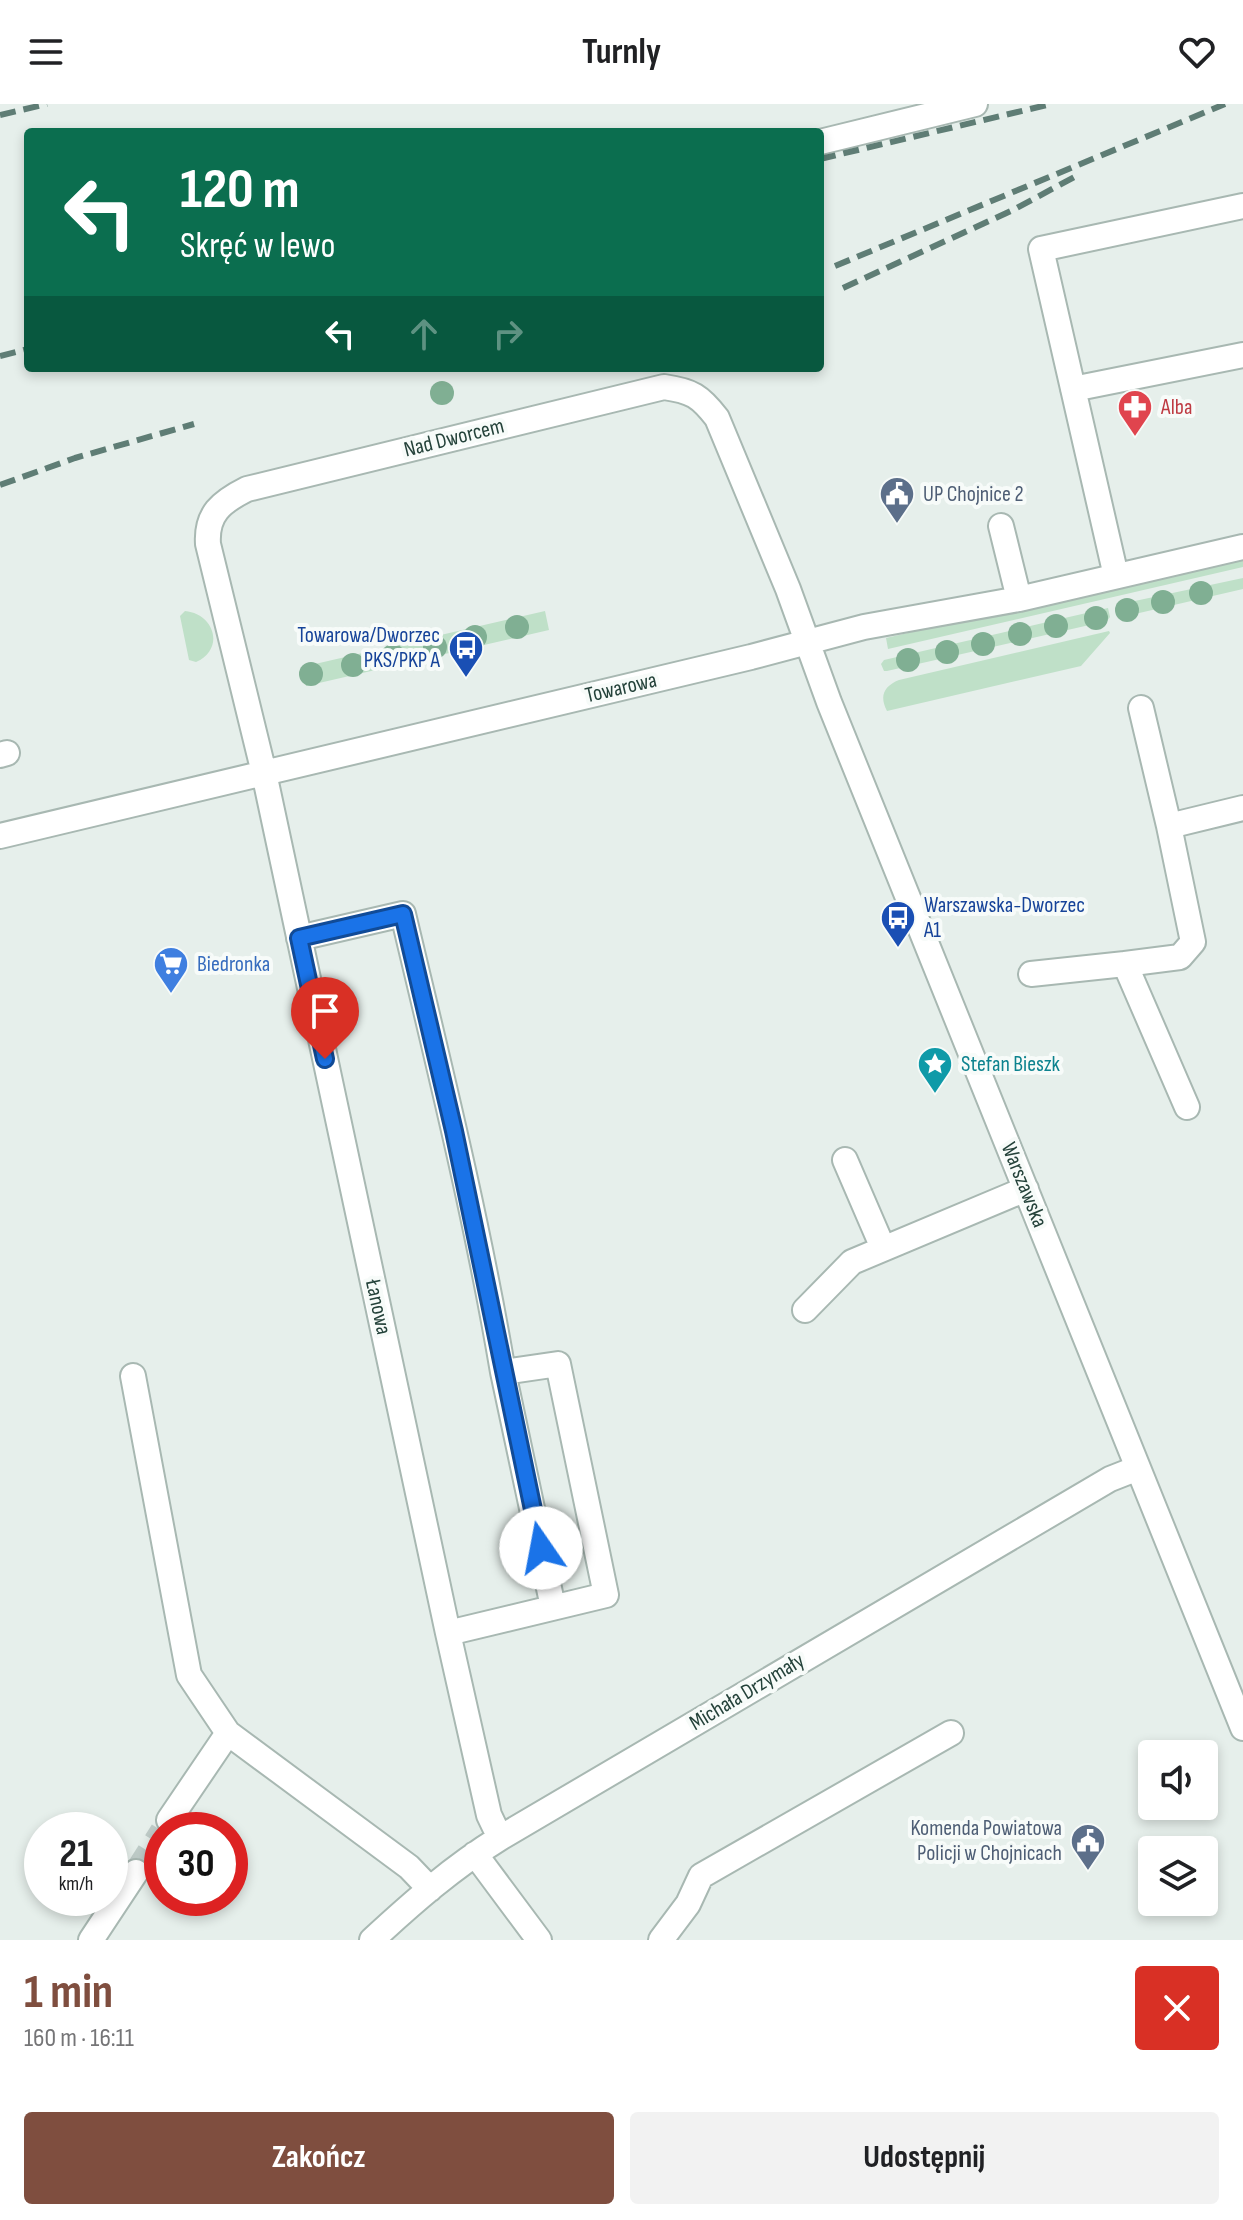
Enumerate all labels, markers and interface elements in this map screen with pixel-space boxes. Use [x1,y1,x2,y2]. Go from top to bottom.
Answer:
icon: menu [24,30,68,74]
icon: heart [1175,30,1219,74]
text: Turnly [582,31,661,74]
text: 120 m [180,157,300,224]
icon: left [48,160,152,264]
text: Skręć w lewo [180,225,335,268]
icon: left [318,312,362,356]
icon: ahead [402,312,446,356]
icon: right [486,312,530,356]
pharmacy icon: Alba [1116,388,1154,438]
place label: Alba [1160,394,1192,421]
street label: Nad Dworcem [401,413,507,463]
public building icon: UP Chojnice 2 [878,475,916,525]
place label: UP Chojnice 2 [923,481,1023,508]
place label: Towarowa/Dworzec PKS/PKP A [297,622,441,674]
bus stop icon: Towarowa/Dworzec PKS/PKP A [447,629,485,679]
street label: Towarowa [583,667,659,709]
place label: Warszawska-Dworzec A1 [923,892,1085,944]
bus stop icon: Warszawska-Dworzec A1 [879,899,917,949]
supermarket icon: Biedronka [152,945,190,995]
place label: Biedronka [197,951,270,978]
pin [291,977,359,1059]
icon: arrive [303,989,347,1033]
place icon: Stefan Bieszk [916,1045,954,1095]
place label: Stefan Bieszk [961,1051,1061,1078]
street label: Warszawska [995,1139,1053,1231]
street label: Łanowa [359,1276,397,1337]
position arrow [499,1506,583,1590]
street label: Michała Drzymały [685,1647,810,1737]
map controls [1138,1740,1218,1916]
button: sound [1138,1740,1218,1820]
speed limit sign: 30 [144,1812,248,1916]
place label: Komenda Powiatowa Policji w Chojnicach [910,1815,1062,1867]
public building icon: Komenda Powiatowa Policji w Chojnicach [1069,1822,1107,1872]
text: 21 [59,1830,93,1878]
button: layers [1138,1836,1218,1916]
text: km/h [59,1872,93,1896]
text: 1 min [24,1964,113,2021]
button: close [1135,1966,1219,2050]
text: 160 m · 16:11 [24,2023,134,2054]
button: Zakończ [24,2112,614,2204]
button: Udostępnij [630,2112,1219,2204]

